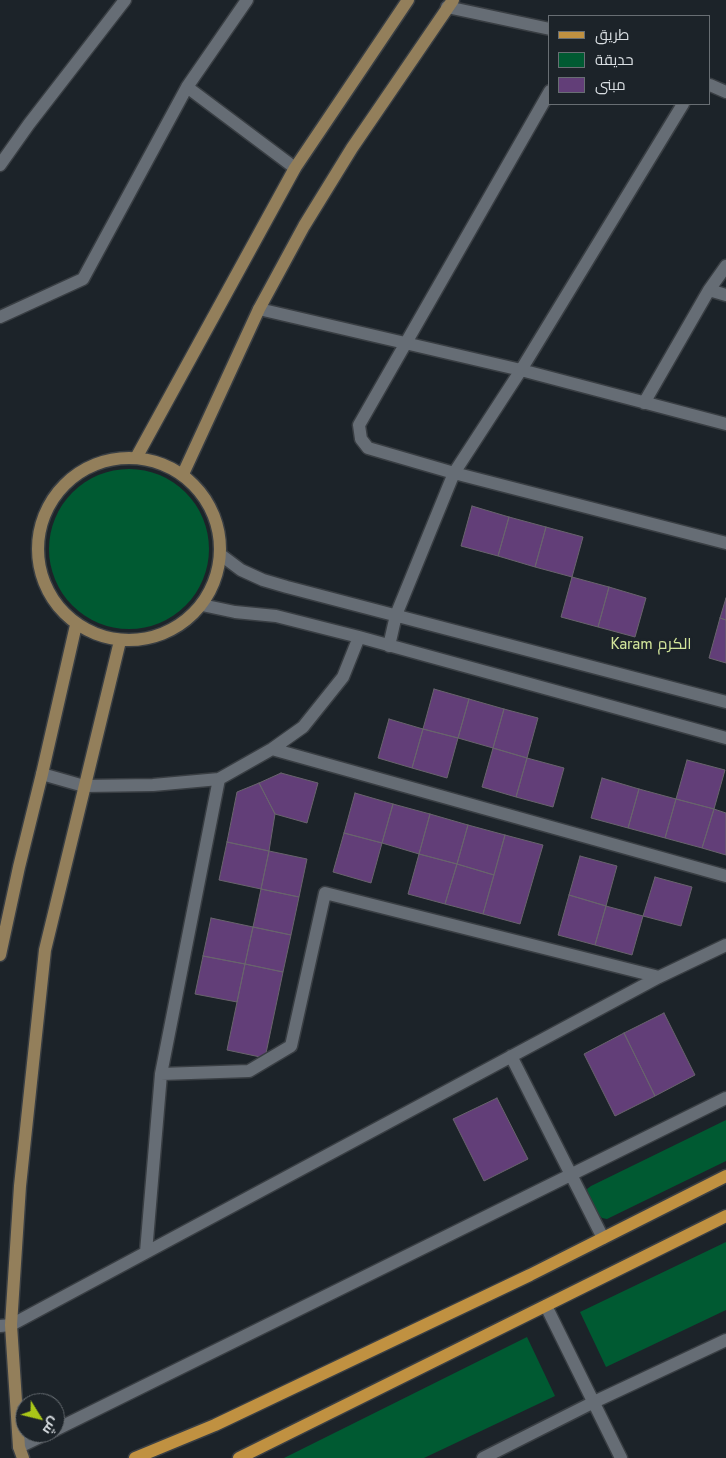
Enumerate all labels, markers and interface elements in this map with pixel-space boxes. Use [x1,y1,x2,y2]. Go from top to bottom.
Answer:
legend [548,15,711,105]
text: طريق [595,24,629,46]
text: حديقة [595,49,634,71]
text: مبنى [595,74,626,96]
district label: Karam الكرم [610,635,692,655]
north arrow [15,1393,65,1443]
text: ش [38,1413,65,1439]

